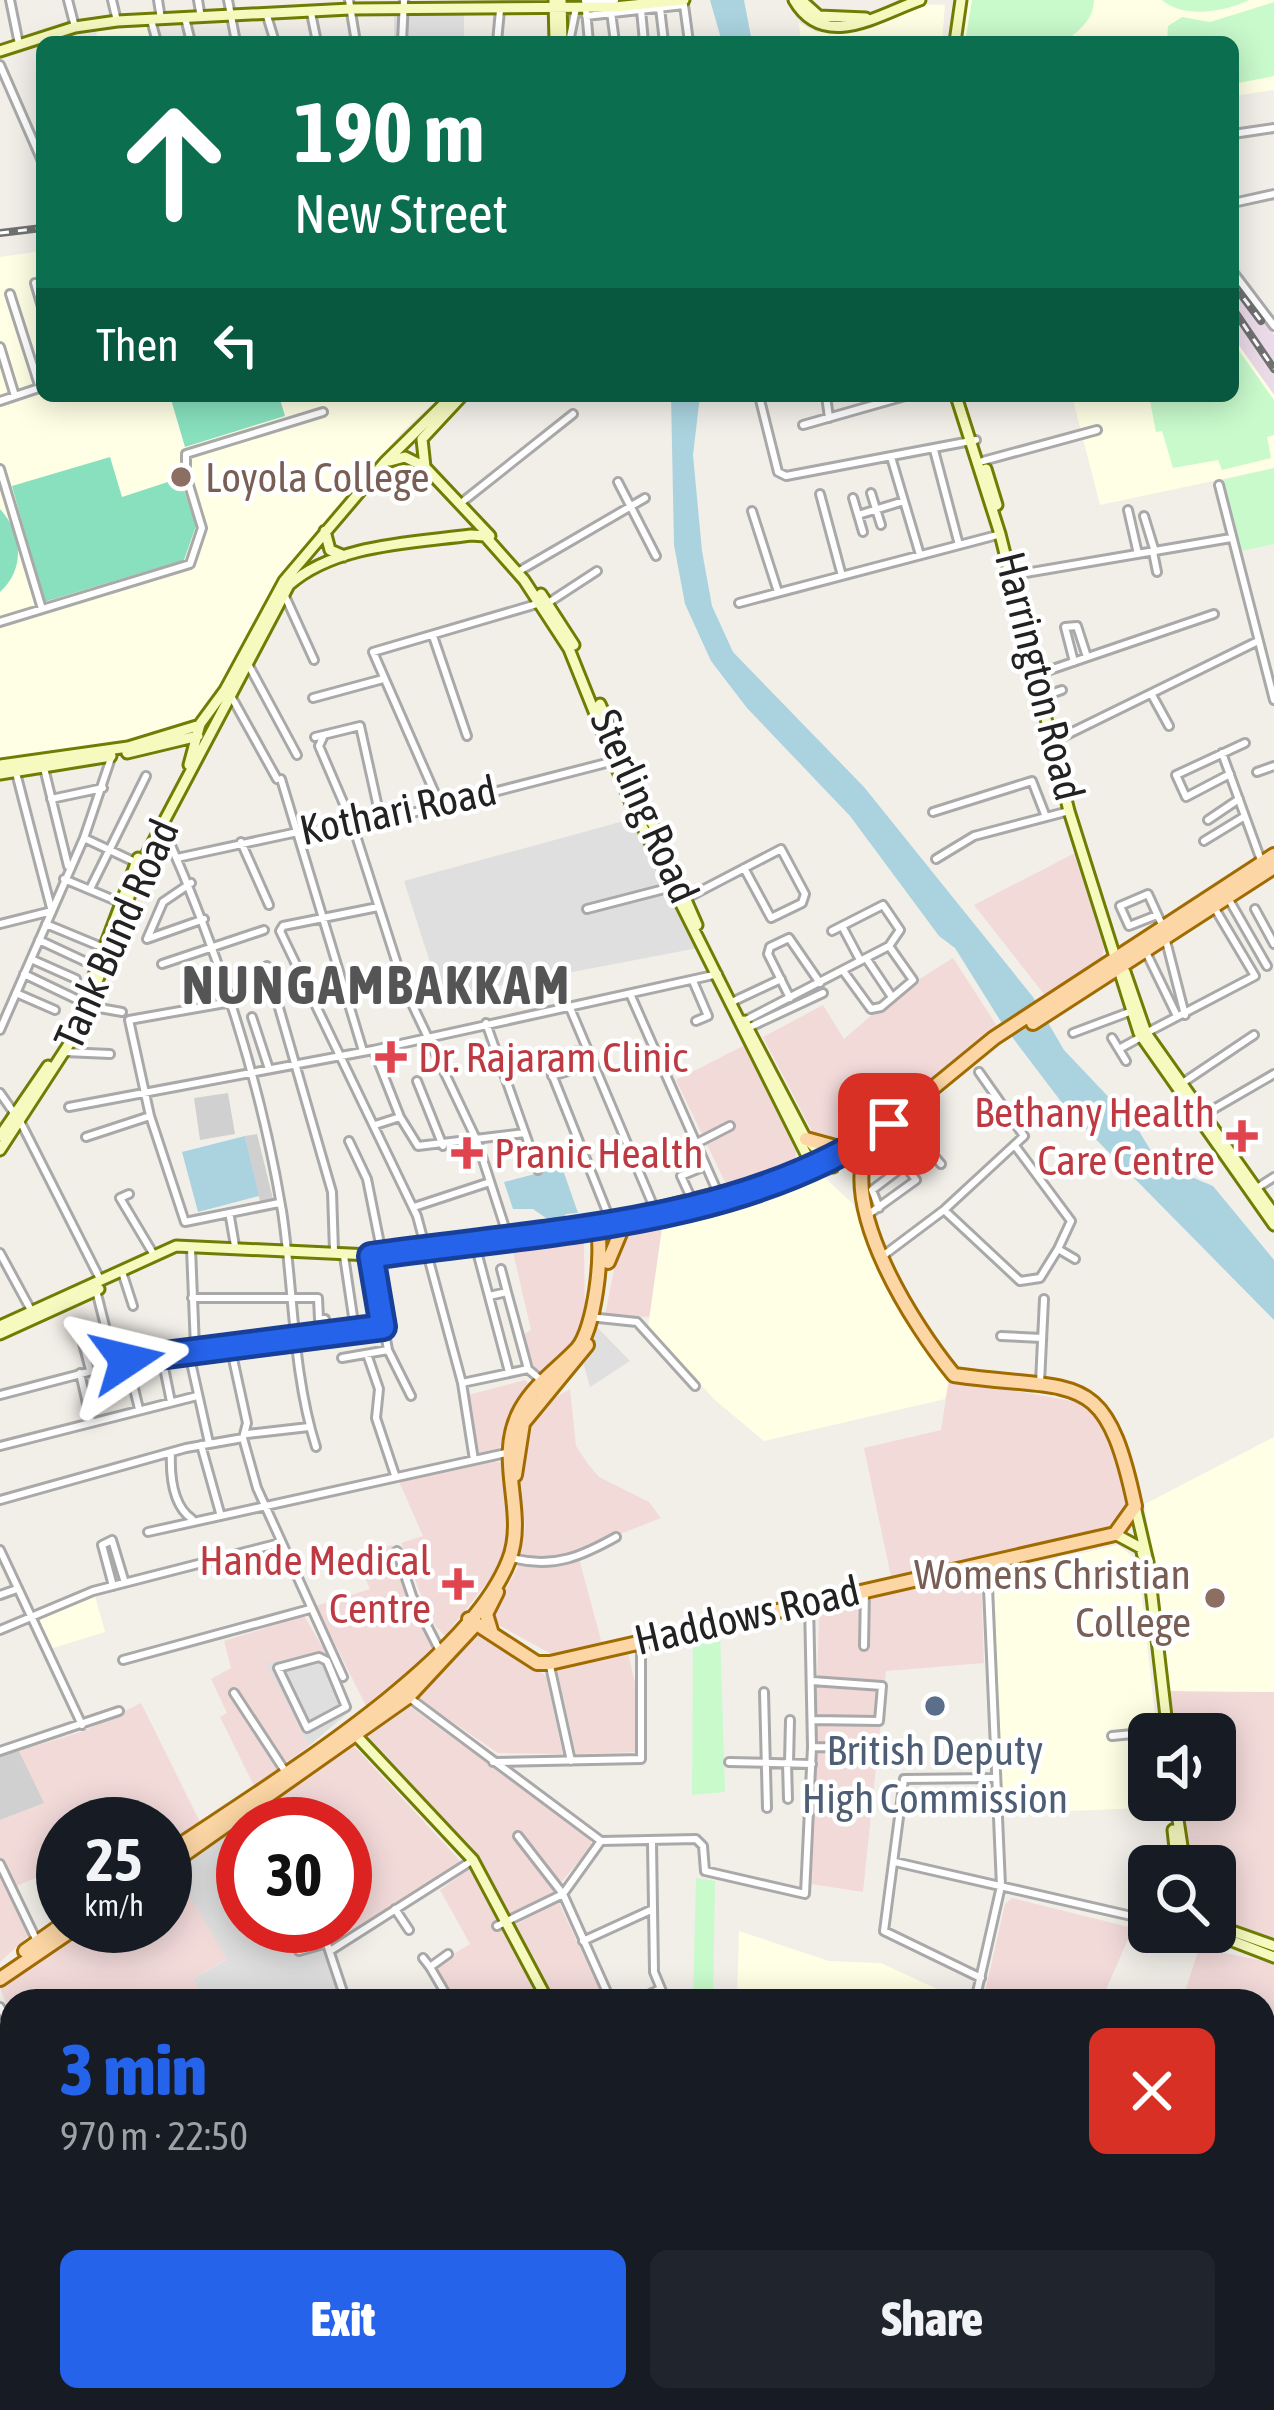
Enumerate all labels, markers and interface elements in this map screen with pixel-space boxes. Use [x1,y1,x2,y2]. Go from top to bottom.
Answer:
icon: ahead [96,84,252,240]
text: 190 m [294,84,484,180]
text: New Street [294,183,508,244]
icon: left [203,312,269,378]
text: Then [96,319,179,371]
place label: Loyola College [205,453,429,501]
marker: Loyola College [168,464,194,490]
street label: Harrington Road [986,547,1094,805]
street label: Sterling Road [581,702,709,910]
street label: Kothari Road [295,766,501,854]
street label: Tank Bund Road [44,812,188,1056]
district label: NUNGAMBAKKAM [182,954,572,1015]
place label: Dr. Rajaram Clinic [418,1033,688,1081]
marker: Dr. Rajaram Clinic [375,1041,407,1073]
pin [838,1073,940,1175]
place label: Bethany Health Care Centre [974,1088,1215,1184]
icon: arrive [856,1091,922,1157]
marker: Bethany Health Care Centre [1226,1120,1258,1152]
place label: Pranic Health [494,1129,704,1177]
marker: Pranic Health [451,1137,483,1169]
position arrow [64,1297,190,1423]
place label: Hande Medical Centre [199,1536,431,1632]
place label: Womens Christian College [914,1550,1191,1646]
street label: Haddows Road [630,1566,864,1664]
marker: Hande Medical Centre [442,1568,474,1600]
marker: Womens Christian College [1202,1585,1228,1611]
marker: British Deputy High Commission [922,1693,948,1719]
map controls [1128,1713,1236,1953]
button: sound [1128,1713,1236,1821]
place label: British Deputy High Commission [802,1726,1068,1822]
speed limit sign: 30 [216,1797,372,1953]
text: 25 [86,1825,142,1894]
button: search [1128,1845,1236,1953]
text: km/h [84,1888,144,1922]
text: 3 min [60,2028,207,2110]
button: close [1089,2028,1215,2154]
text: 970 m · 22:50 [60,2114,248,2158]
button: Exit [60,2250,626,2388]
button: Share [650,2250,1215,2388]

